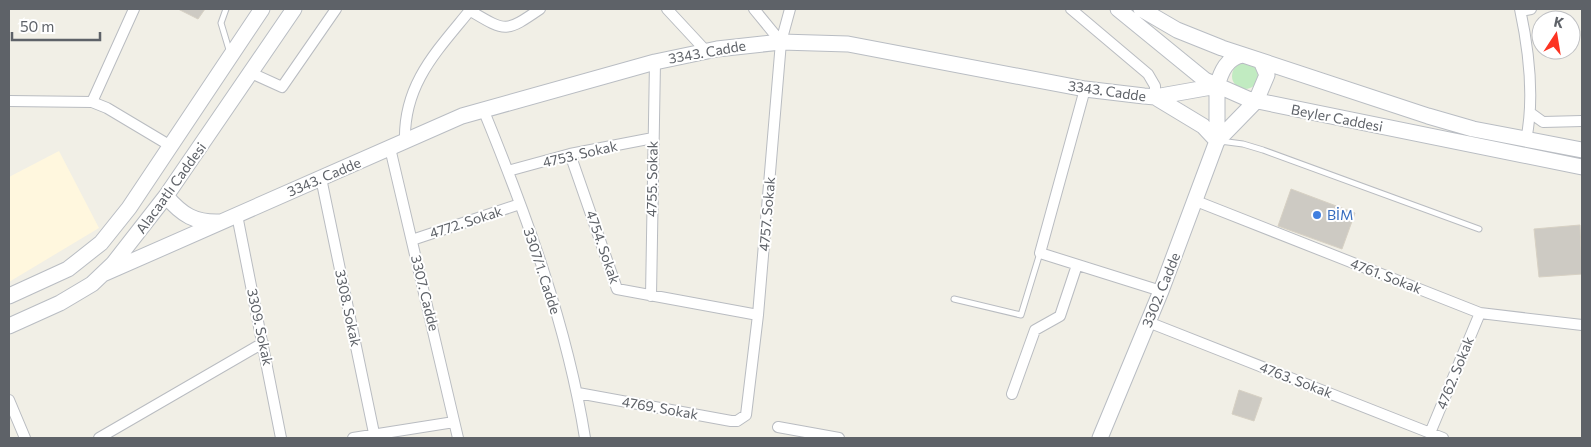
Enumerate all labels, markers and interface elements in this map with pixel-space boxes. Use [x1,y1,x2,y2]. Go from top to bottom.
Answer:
scale bar [12,10,100,42]
north arrow [1531,10,1581,60]
text: K [1552,12,1566,31]
text: 50 m [20,17,54,35]
street label: 3343. Cadde [667,36,747,67]
street label: 3343. Cadde [1067,77,1147,104]
street label: Beyler Caddesi [1290,100,1384,135]
street label: 4753. Sokak [541,137,619,170]
street label: Alacaatlı Caddesi [132,139,209,236]
street label: 4755. Sokak [642,140,661,217]
street label: 3343. Cadde [284,153,363,200]
street label: 4757. Sokak [755,175,778,252]
street label: 4772. Sokak [427,202,505,241]
place label: BİM [1327,206,1353,223]
street label: 4754. Sokak [583,208,624,286]
marker: BİM [1311,209,1323,221]
street label: 3307/1. Cadde [520,225,564,316]
street label: 3302. Cadde [1138,250,1183,330]
street label: 3307. Cadde [408,253,443,333]
street label: 4761. Sokak [1348,254,1425,297]
street label: 3308. Sokak [332,268,365,348]
street label: 3309. Sokak [244,287,277,367]
street label: 4762. Sokak [1432,334,1477,412]
street label: 4763. Sokak [1257,358,1335,401]
street label: 4769. Sokak [621,392,700,423]

